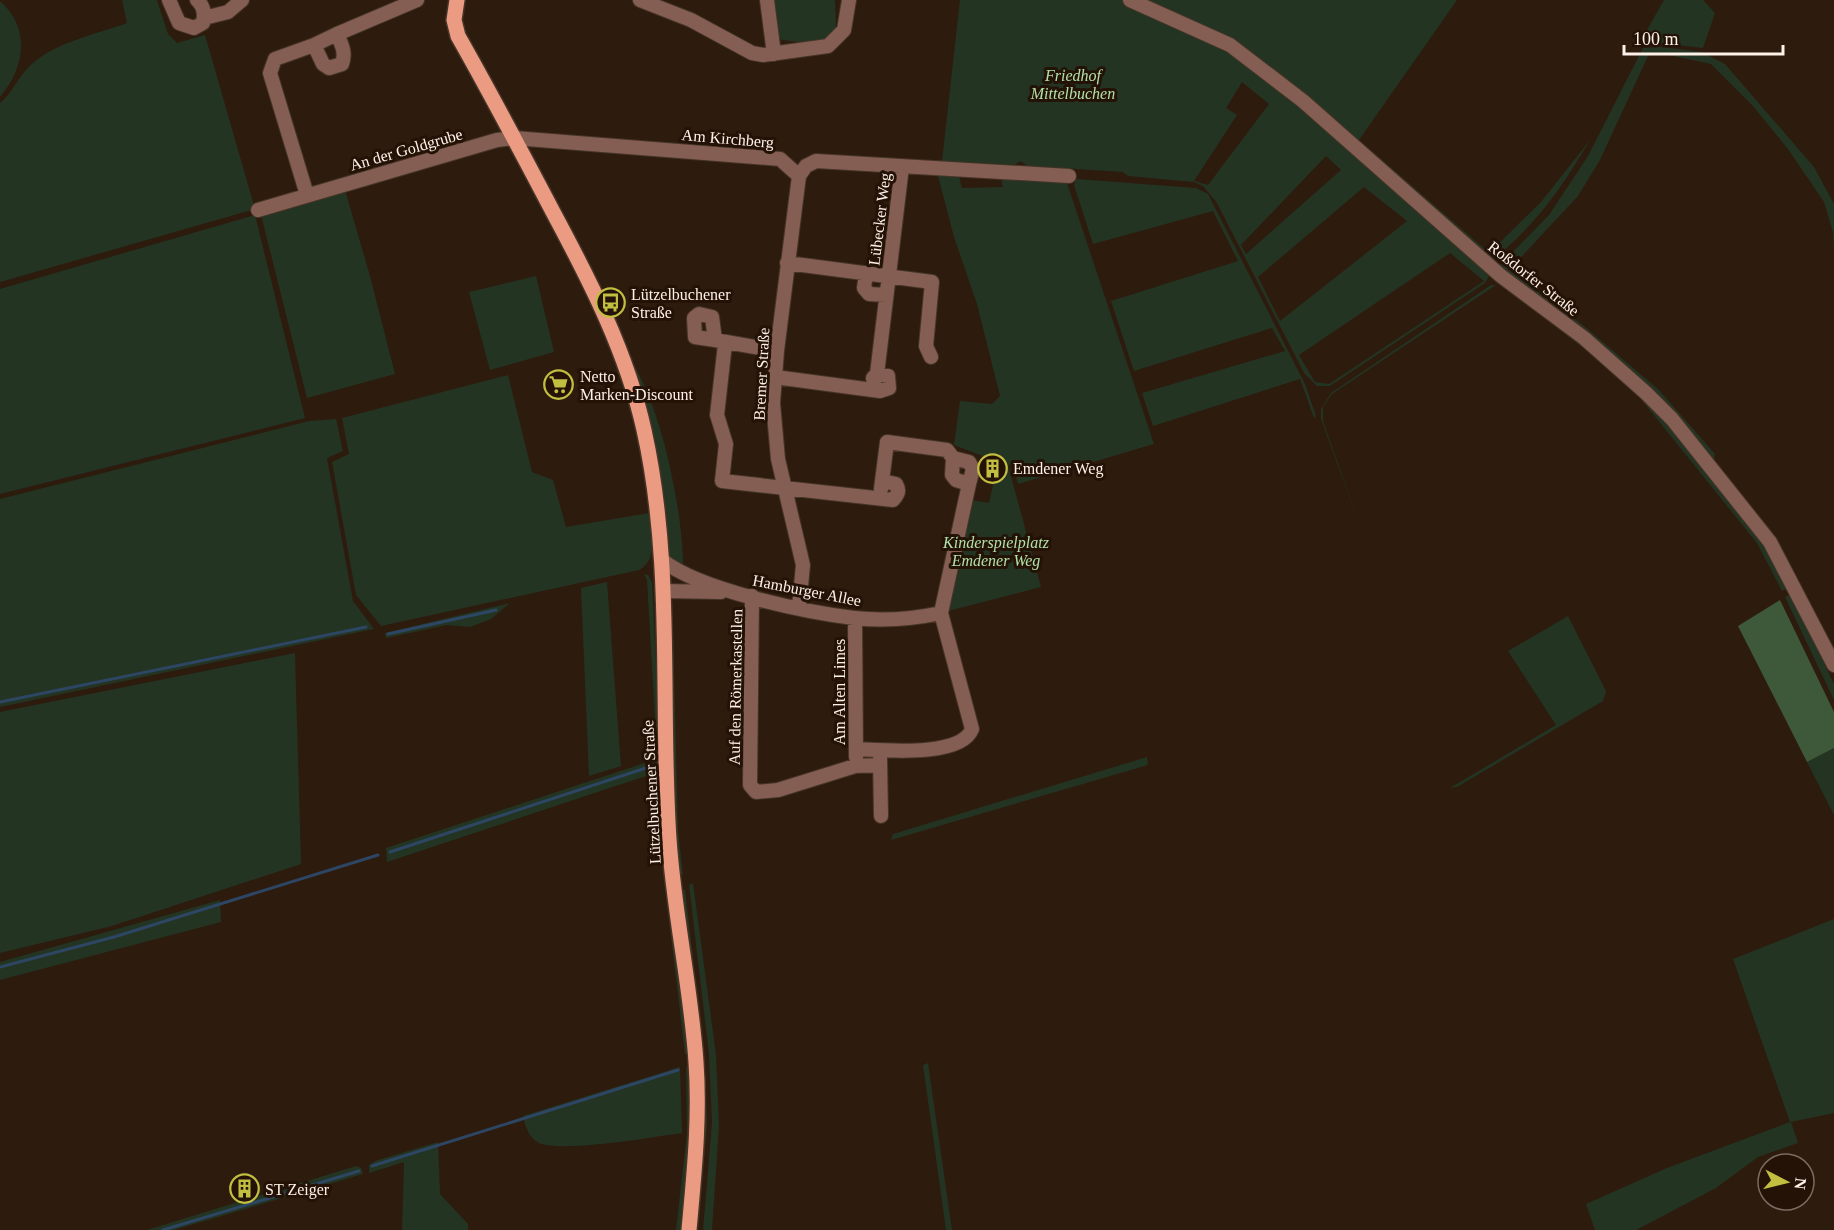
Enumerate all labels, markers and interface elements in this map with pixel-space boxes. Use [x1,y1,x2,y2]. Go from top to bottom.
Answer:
scale bar [1624,18,1783,56]
text: 100 m [1633,29,1679,49]
park label: Friedhof Mittelbuchen [1030,67,1115,102]
street label: An der Goldgrube [348,125,465,175]
street label: Am Kirchberg [681,126,775,152]
street label: Lübecker Weg [865,172,895,266]
street label: Roßdorfer Straße [1485,238,1583,319]
place label: Lützelbuchener Straße [631,286,731,321]
bus stop icon: Lützelbuchener Straße [594,287,626,319]
street label: Bremer Straße [751,327,772,421]
place label: Netto Marken-Discount [580,368,693,403]
supermarket icon: Netto Marken-Discount [543,369,575,401]
building icon: Emdener Weg [976,452,1008,484]
place label: Emdener Weg [1013,460,1103,478]
park label: Kinderspielplatz Emdener Weg [942,534,1050,570]
street label: Hamburger Allee [751,572,863,610]
street label: Auf den Römerkastellen [726,609,745,765]
street label: Am Alten Limes [831,639,848,745]
street label: Lützelbuchener Straße [639,719,664,865]
north arrow [1756,1152,1816,1212]
building icon: ST Zeiger [228,1173,260,1205]
text: N [1791,1177,1810,1191]
place label: ST Zeiger [265,1181,330,1199]

